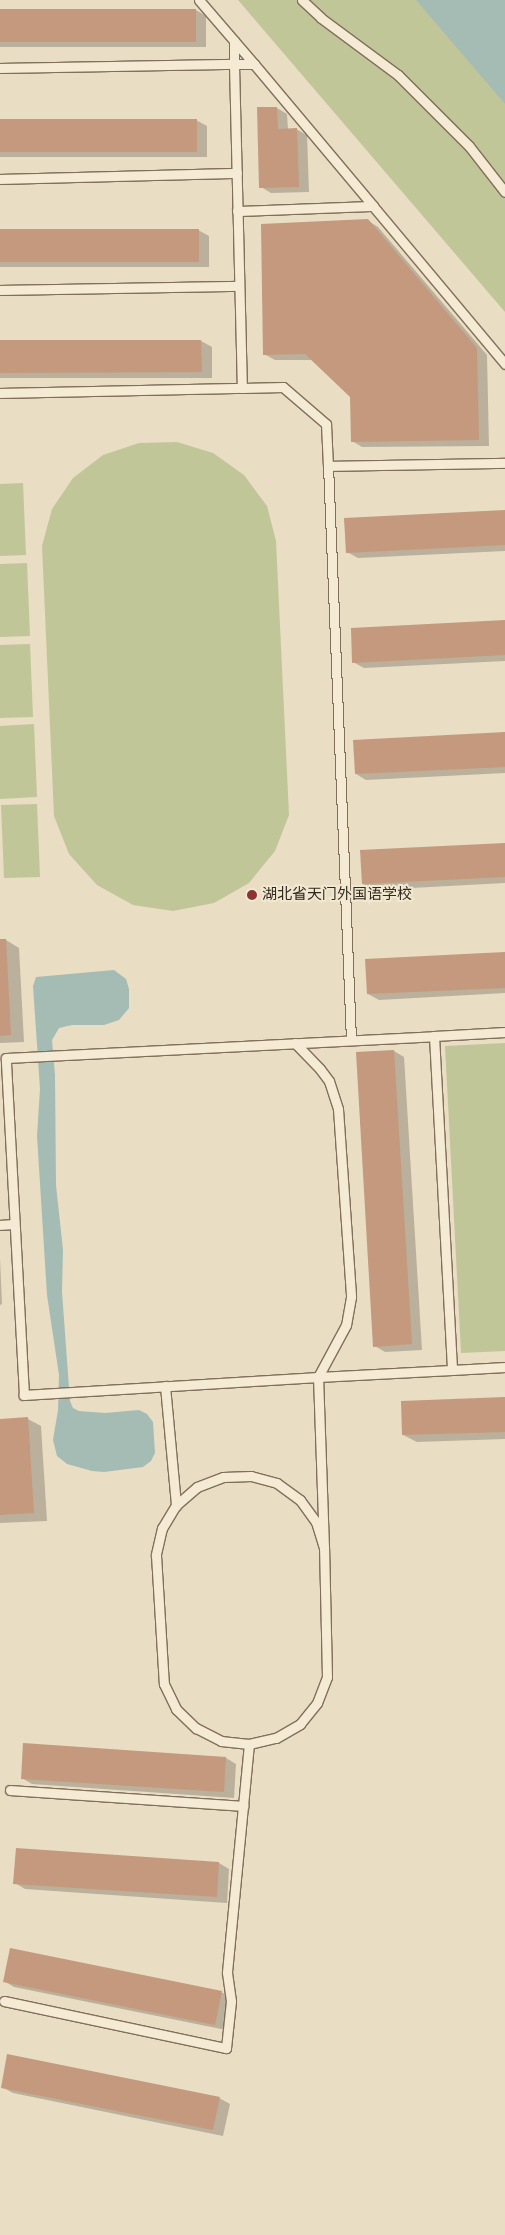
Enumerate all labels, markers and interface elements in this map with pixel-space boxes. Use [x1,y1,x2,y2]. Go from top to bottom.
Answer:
place label: 湖北省天门外国语学校 [262,886,412,904]
marker: 湖北省天门外国语学校 [246,889,258,901]

